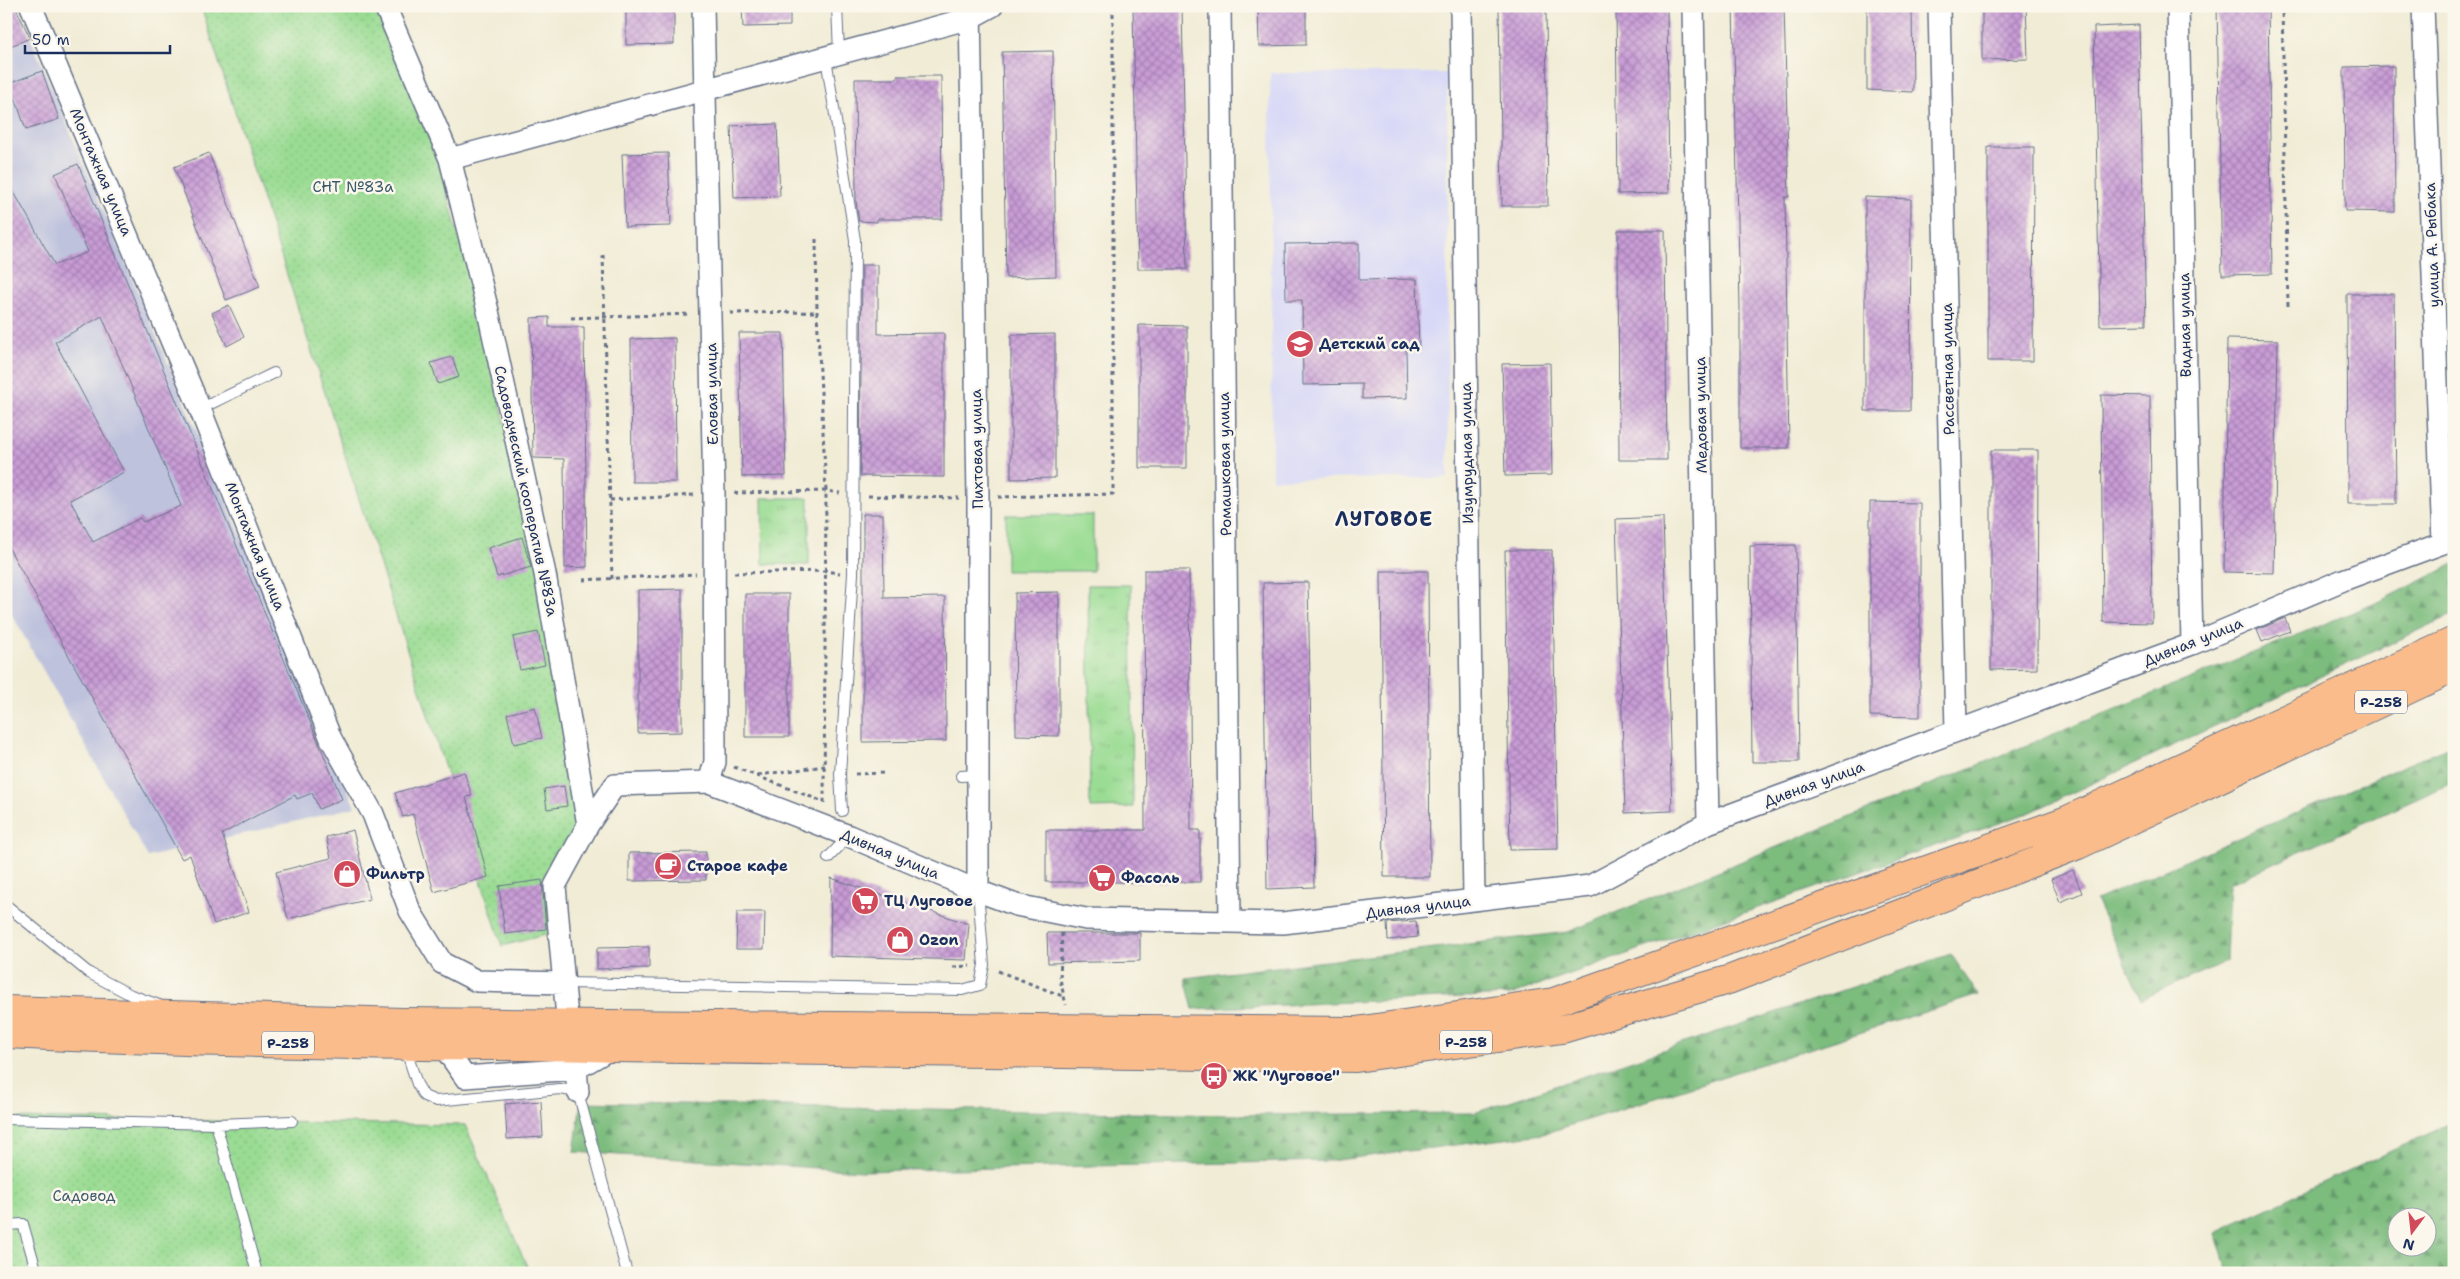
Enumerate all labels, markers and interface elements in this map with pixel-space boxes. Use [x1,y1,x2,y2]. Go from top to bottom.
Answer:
scale bar [25,22,170,54]
text: 50 m [32,30,70,50]
street label: Монтажная улица [65,105,137,240]
park label: СНТ №83а [312,177,394,197]
street label: улица А. Рыбака [2420,182,2444,308]
street label: Видная улица [2174,272,2196,378]
street label: Рассветная улица [1937,302,1959,435]
school or university icon: Детский сад [1285,329,1315,359]
place label: Детский сад [1319,334,1420,354]
street label: Еловая улица [701,342,723,445]
street label: Медовая улица [1690,356,1712,474]
street label: Садоводческий кооператив №83а [490,364,563,619]
street label: Изумрудная улица [1456,381,1478,524]
street label: Пихтовая улица [966,388,988,509]
street label: Ромашковая улица [1214,391,1236,536]
street label: Монтажная улица [220,479,290,614]
district label: ЛУГОВОЕ [1335,506,1433,532]
street label: Дивная улица [2140,613,2246,671]
road number: Р-258 [2355,690,2407,714]
street label: Дивная улица [1761,756,1868,811]
street label: Дивная улица [837,824,943,884]
cafe icon: Старое кафе [653,851,683,881]
place label: Старое кафе [687,856,788,876]
shop icon: Фильтр [332,859,362,889]
supermarket icon: Фасоль [1087,863,1117,893]
place label: Фильтр [366,864,425,884]
place label: Фасоль [1121,868,1180,888]
supermarket icon: ТЦ Луговое [850,886,880,916]
place label: ТЦ Луговое [884,891,973,911]
street label: Дивная улица [1364,891,1472,923]
shop icon: Ozon [885,925,915,955]
place label: Ozon [919,930,959,950]
road number: Р-258 [1440,1030,1492,1054]
road number: Р-258 [262,1032,314,1054]
bus stop icon: ЖК "Луговое" [1199,1061,1229,1091]
place label: ЖК "Луговое" [1233,1066,1340,1086]
park label: Садовод [53,1186,116,1206]
north arrow [2388,1206,2438,1256]
text: N [2401,1234,2416,1255]

